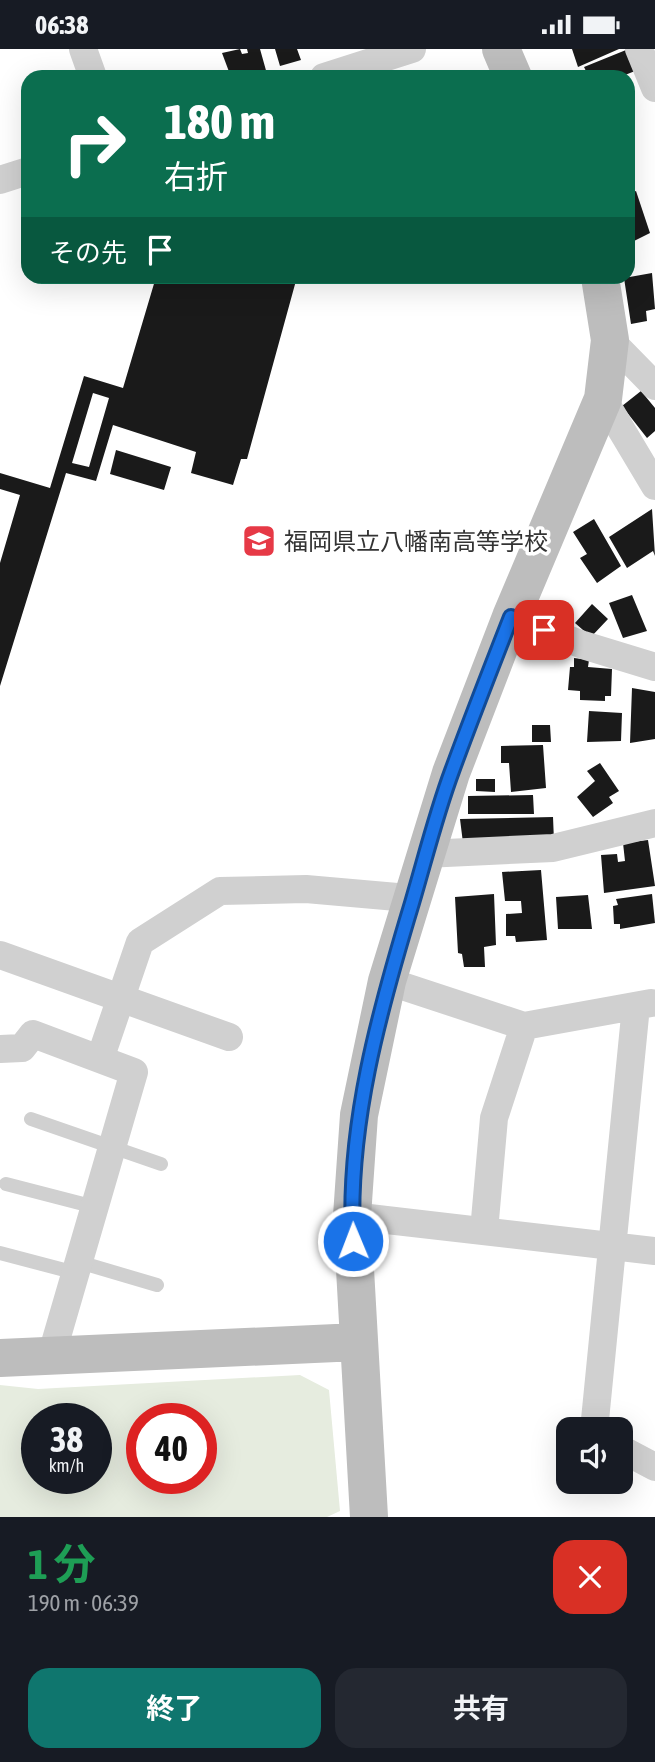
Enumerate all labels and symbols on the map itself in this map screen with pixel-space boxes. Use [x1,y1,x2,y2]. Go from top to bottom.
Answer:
school or university icon: 福岡県立八幡南高等学校 [240,522,278,560]
place label: 福岡県立八幡南高等学校 [284,528,548,555]
pin [514,600,574,660]
position arrow [316,1204,390,1278]
speed limit sign: 40 [126,1403,217,1494]

